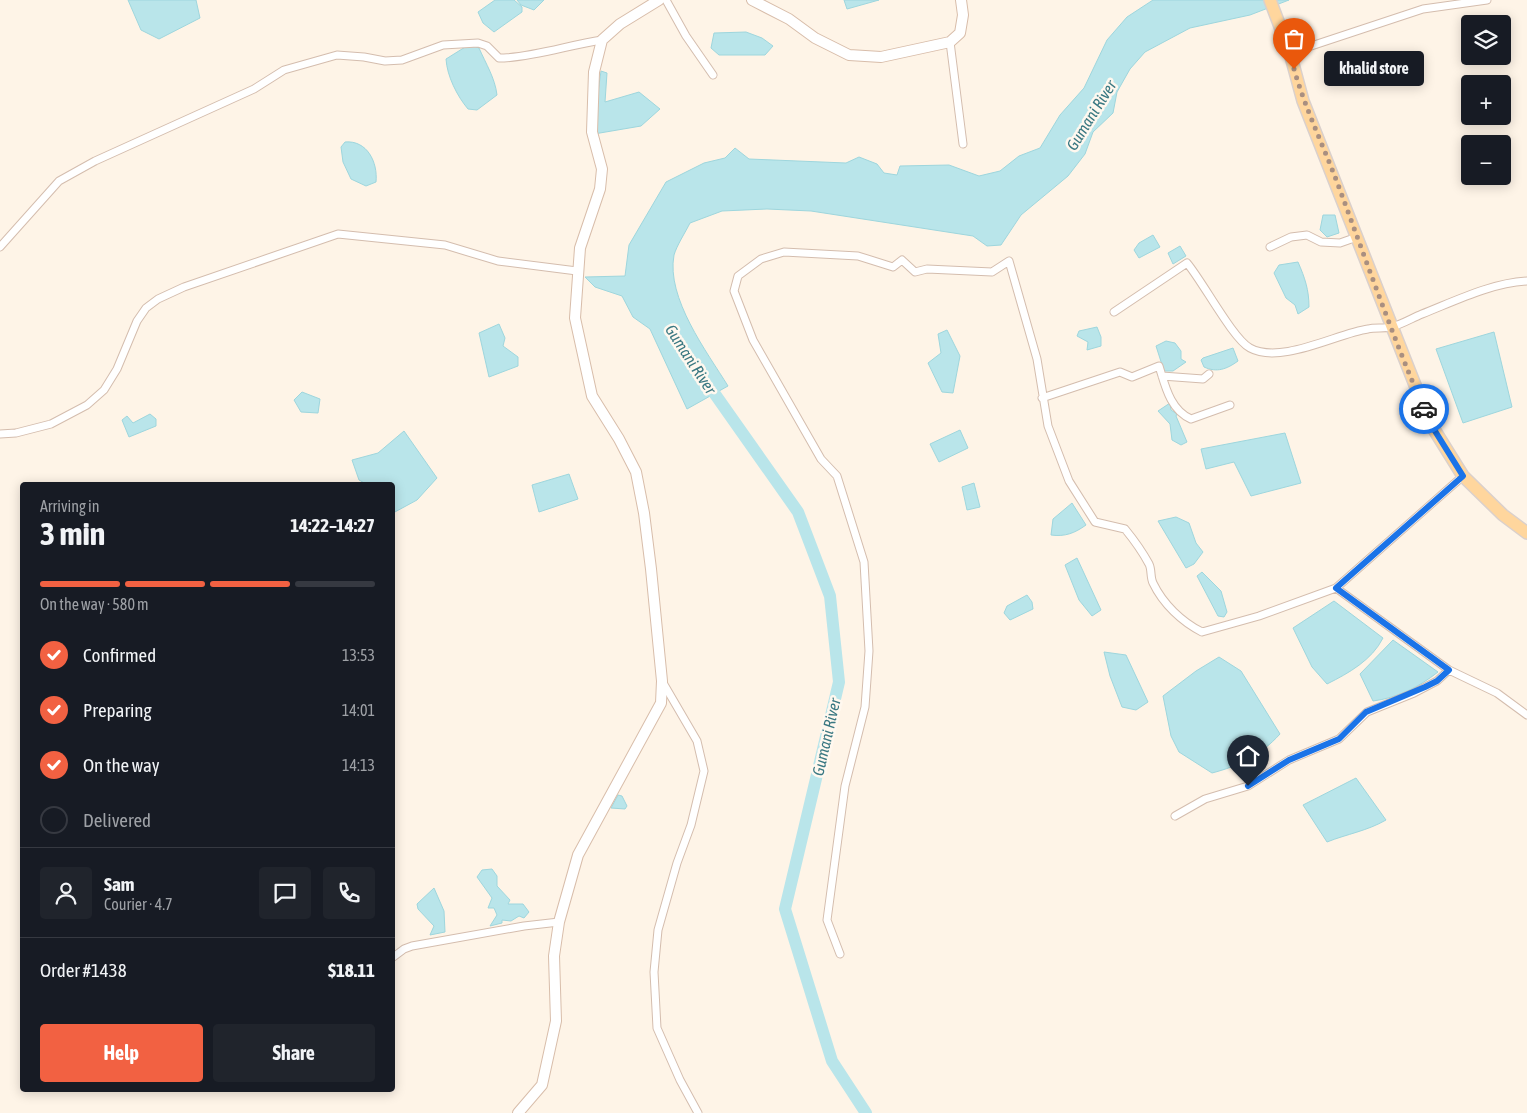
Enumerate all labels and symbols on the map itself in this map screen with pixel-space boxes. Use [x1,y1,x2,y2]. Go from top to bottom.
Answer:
pin [1273,18,1315,69]
callout: khalid store [1324,52,1424,86]
water label: Gumani River [1062,76,1120,153]
water label: Gumani River [662,321,721,398]
courier [1399,384,1449,434]
water label: Gumani River [808,695,844,777]
pin [1227,735,1269,786]

